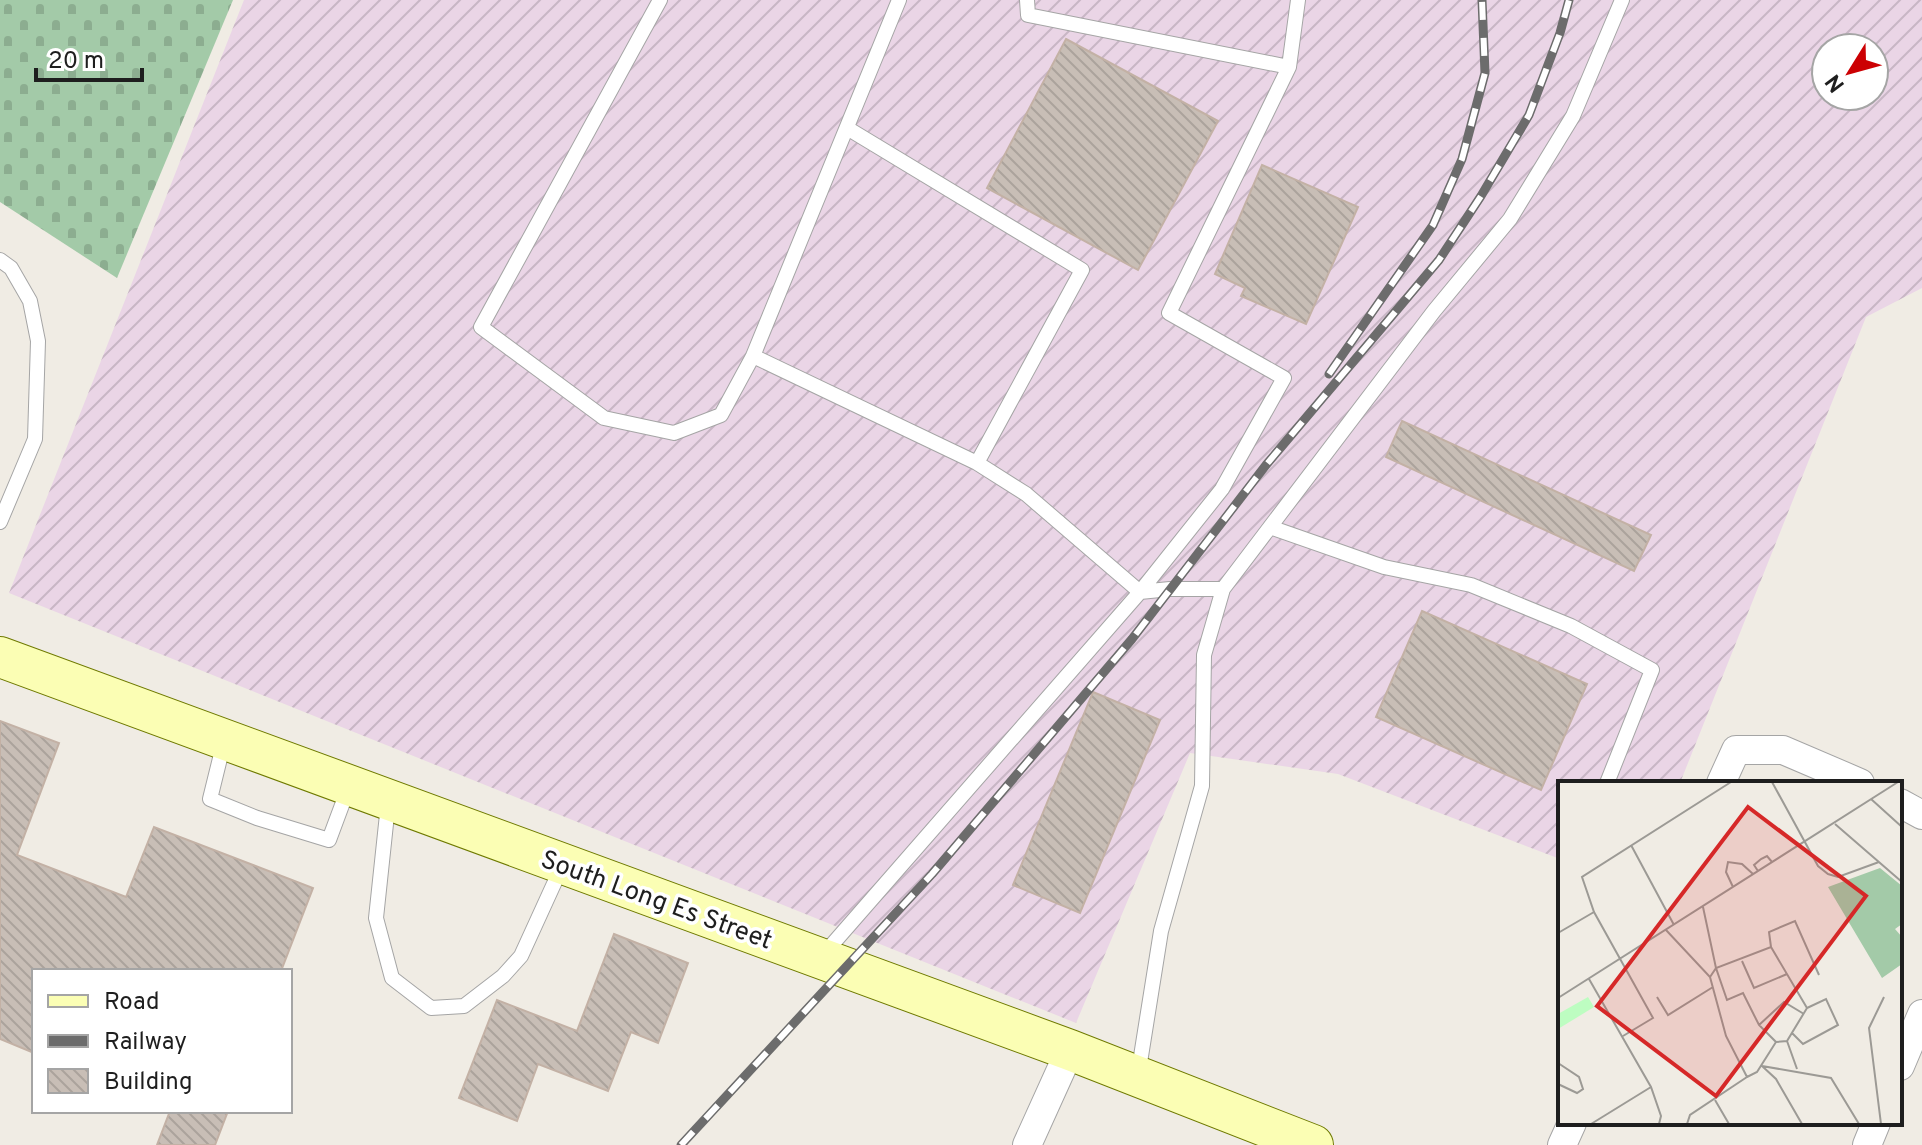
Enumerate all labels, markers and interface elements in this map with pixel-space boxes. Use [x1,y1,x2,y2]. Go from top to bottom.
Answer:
scale bar [36,32,142,82]
north arrow [1810,32,1890,112]
text: 20 m [48,47,104,77]
text: N [1820,68,1852,97]
inset map [1558,781,1902,1125]
street label: South Long Es Street [536,844,776,959]
legend [32,969,292,1113]
text: Road [104,988,160,1018]
text: Railway [104,1028,187,1058]
text: Building [104,1068,193,1098]

